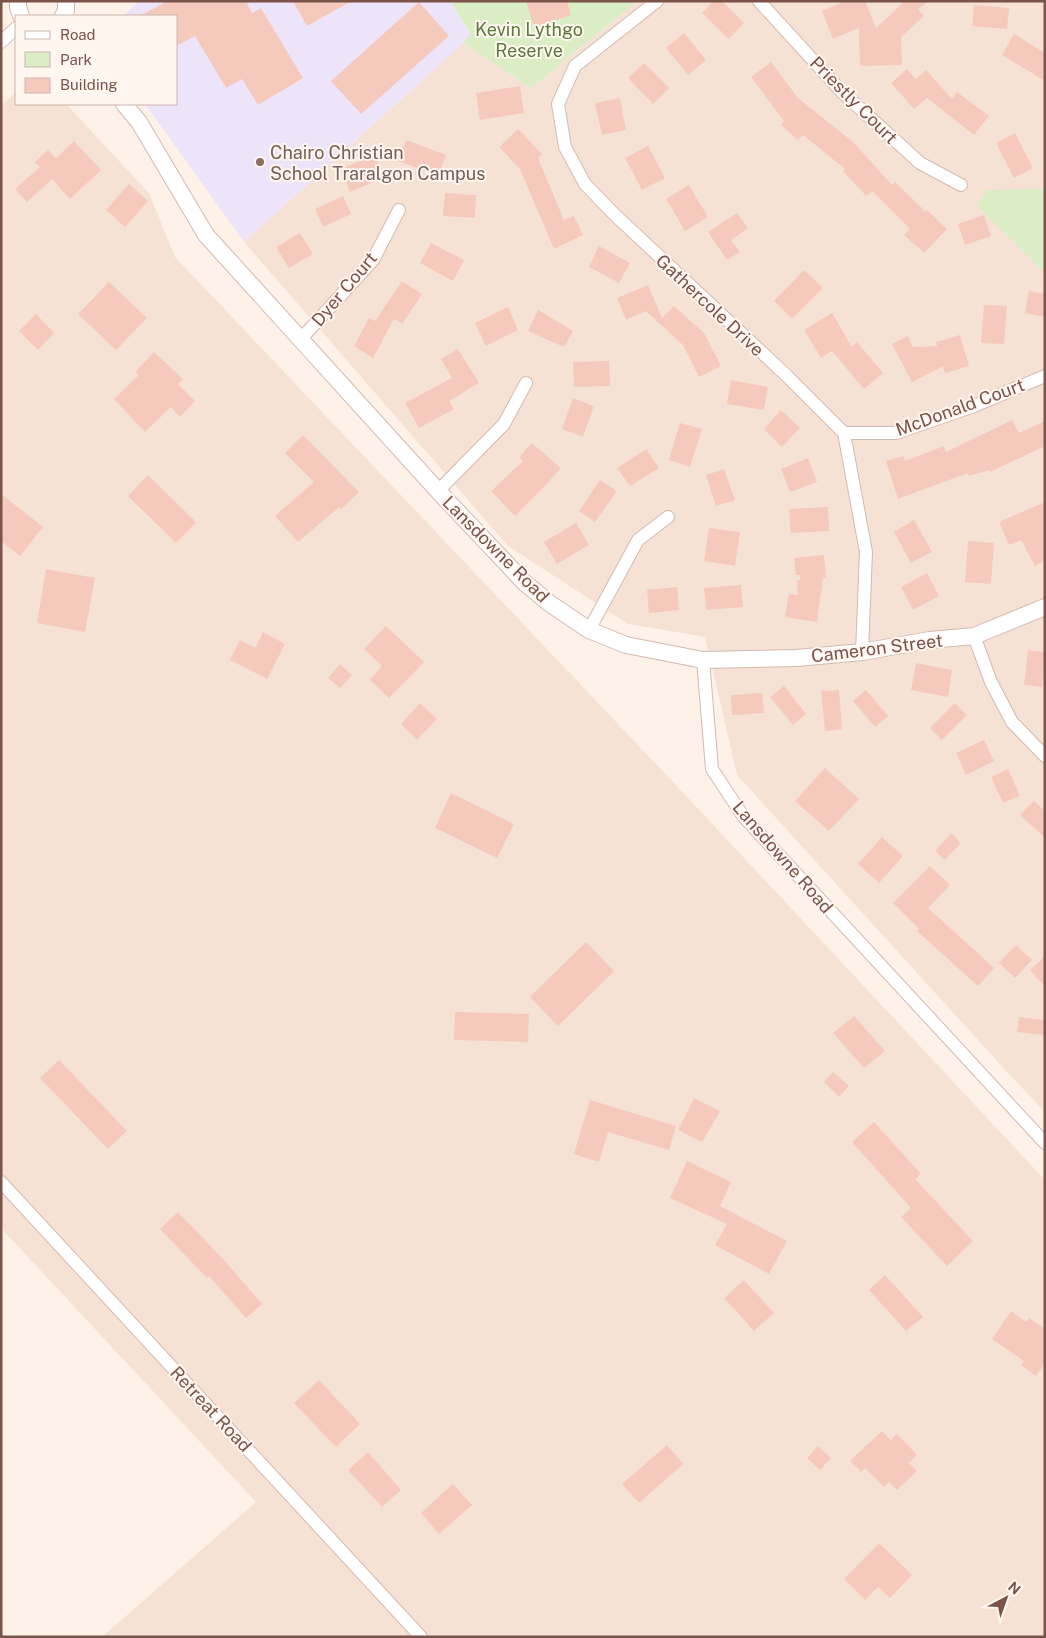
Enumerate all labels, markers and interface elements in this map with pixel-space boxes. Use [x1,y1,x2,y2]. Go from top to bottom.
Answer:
legend [15,15,178,105]
park label: Kevin Lythgo Reserve [475,19,583,61]
text: Road [60,26,96,43]
text: Park [60,51,92,68]
street label: Priestly Court [806,52,902,148]
text: Building [60,76,118,93]
place label: Chairo Christian School Traralgon Campus [270,142,485,184]
marker: Chairo Christian School Traralgon Campus [254,156,266,168]
street label: Dyer Court [307,248,381,330]
street label: Gathercole Drive [652,250,768,360]
street label: McDonald Court [893,374,1027,440]
street label: Lansdowne Road [438,491,554,607]
street label: Cameron Street [810,630,944,666]
street label: Lansdowne Road [729,797,837,917]
street label: Retreat Road [166,1362,256,1456]
north arrow [981,1573,1031,1623]
text: N [1005,1579,1024,1598]

